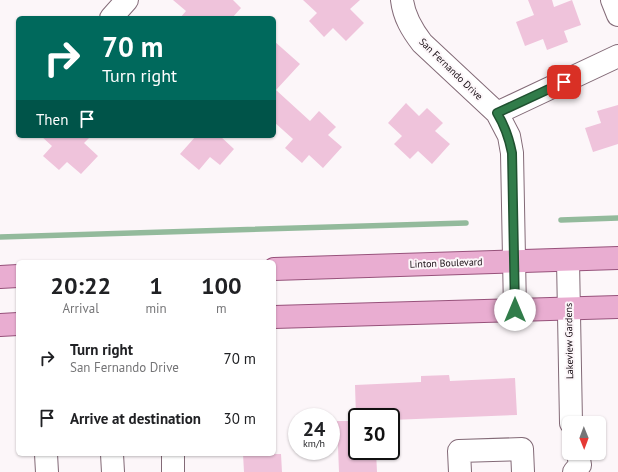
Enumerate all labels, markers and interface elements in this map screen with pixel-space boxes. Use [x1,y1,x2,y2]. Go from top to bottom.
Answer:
text: 70 m [102,28,163,65]
icon: right [36,32,88,84]
street label: San Fernando Drive [416,35,486,103]
text: Turn right [102,64,177,87]
pin [547,65,581,99]
icon: arrive [553,71,575,93]
icon: arrive [76,108,98,130]
text: Then [36,110,68,129]
street label: Linton Boulevard [409,255,483,271]
text: 20:22 [50,270,111,301]
text: 1 [149,270,163,301]
text: 100 [201,270,242,301]
position arrow [494,289,536,331]
text: Arrival [63,300,99,317]
text: min [145,300,167,317]
text: m [216,300,227,317]
street label: Lakeview Gardens [562,303,576,379]
text: Turn right [70,340,133,359]
icon: right [36,347,58,369]
text: 70 m [223,349,256,368]
text: San Fernando Drive [70,359,179,376]
icon: arrive [36,407,58,429]
speed limit sign: 30 [348,408,400,460]
text: Arrive at destination [70,409,201,428]
text: 30 m [223,409,256,428]
text: 24 [303,416,325,442]
north arrow [562,416,606,460]
map controls [562,416,606,460]
text: km/h [303,437,325,450]

